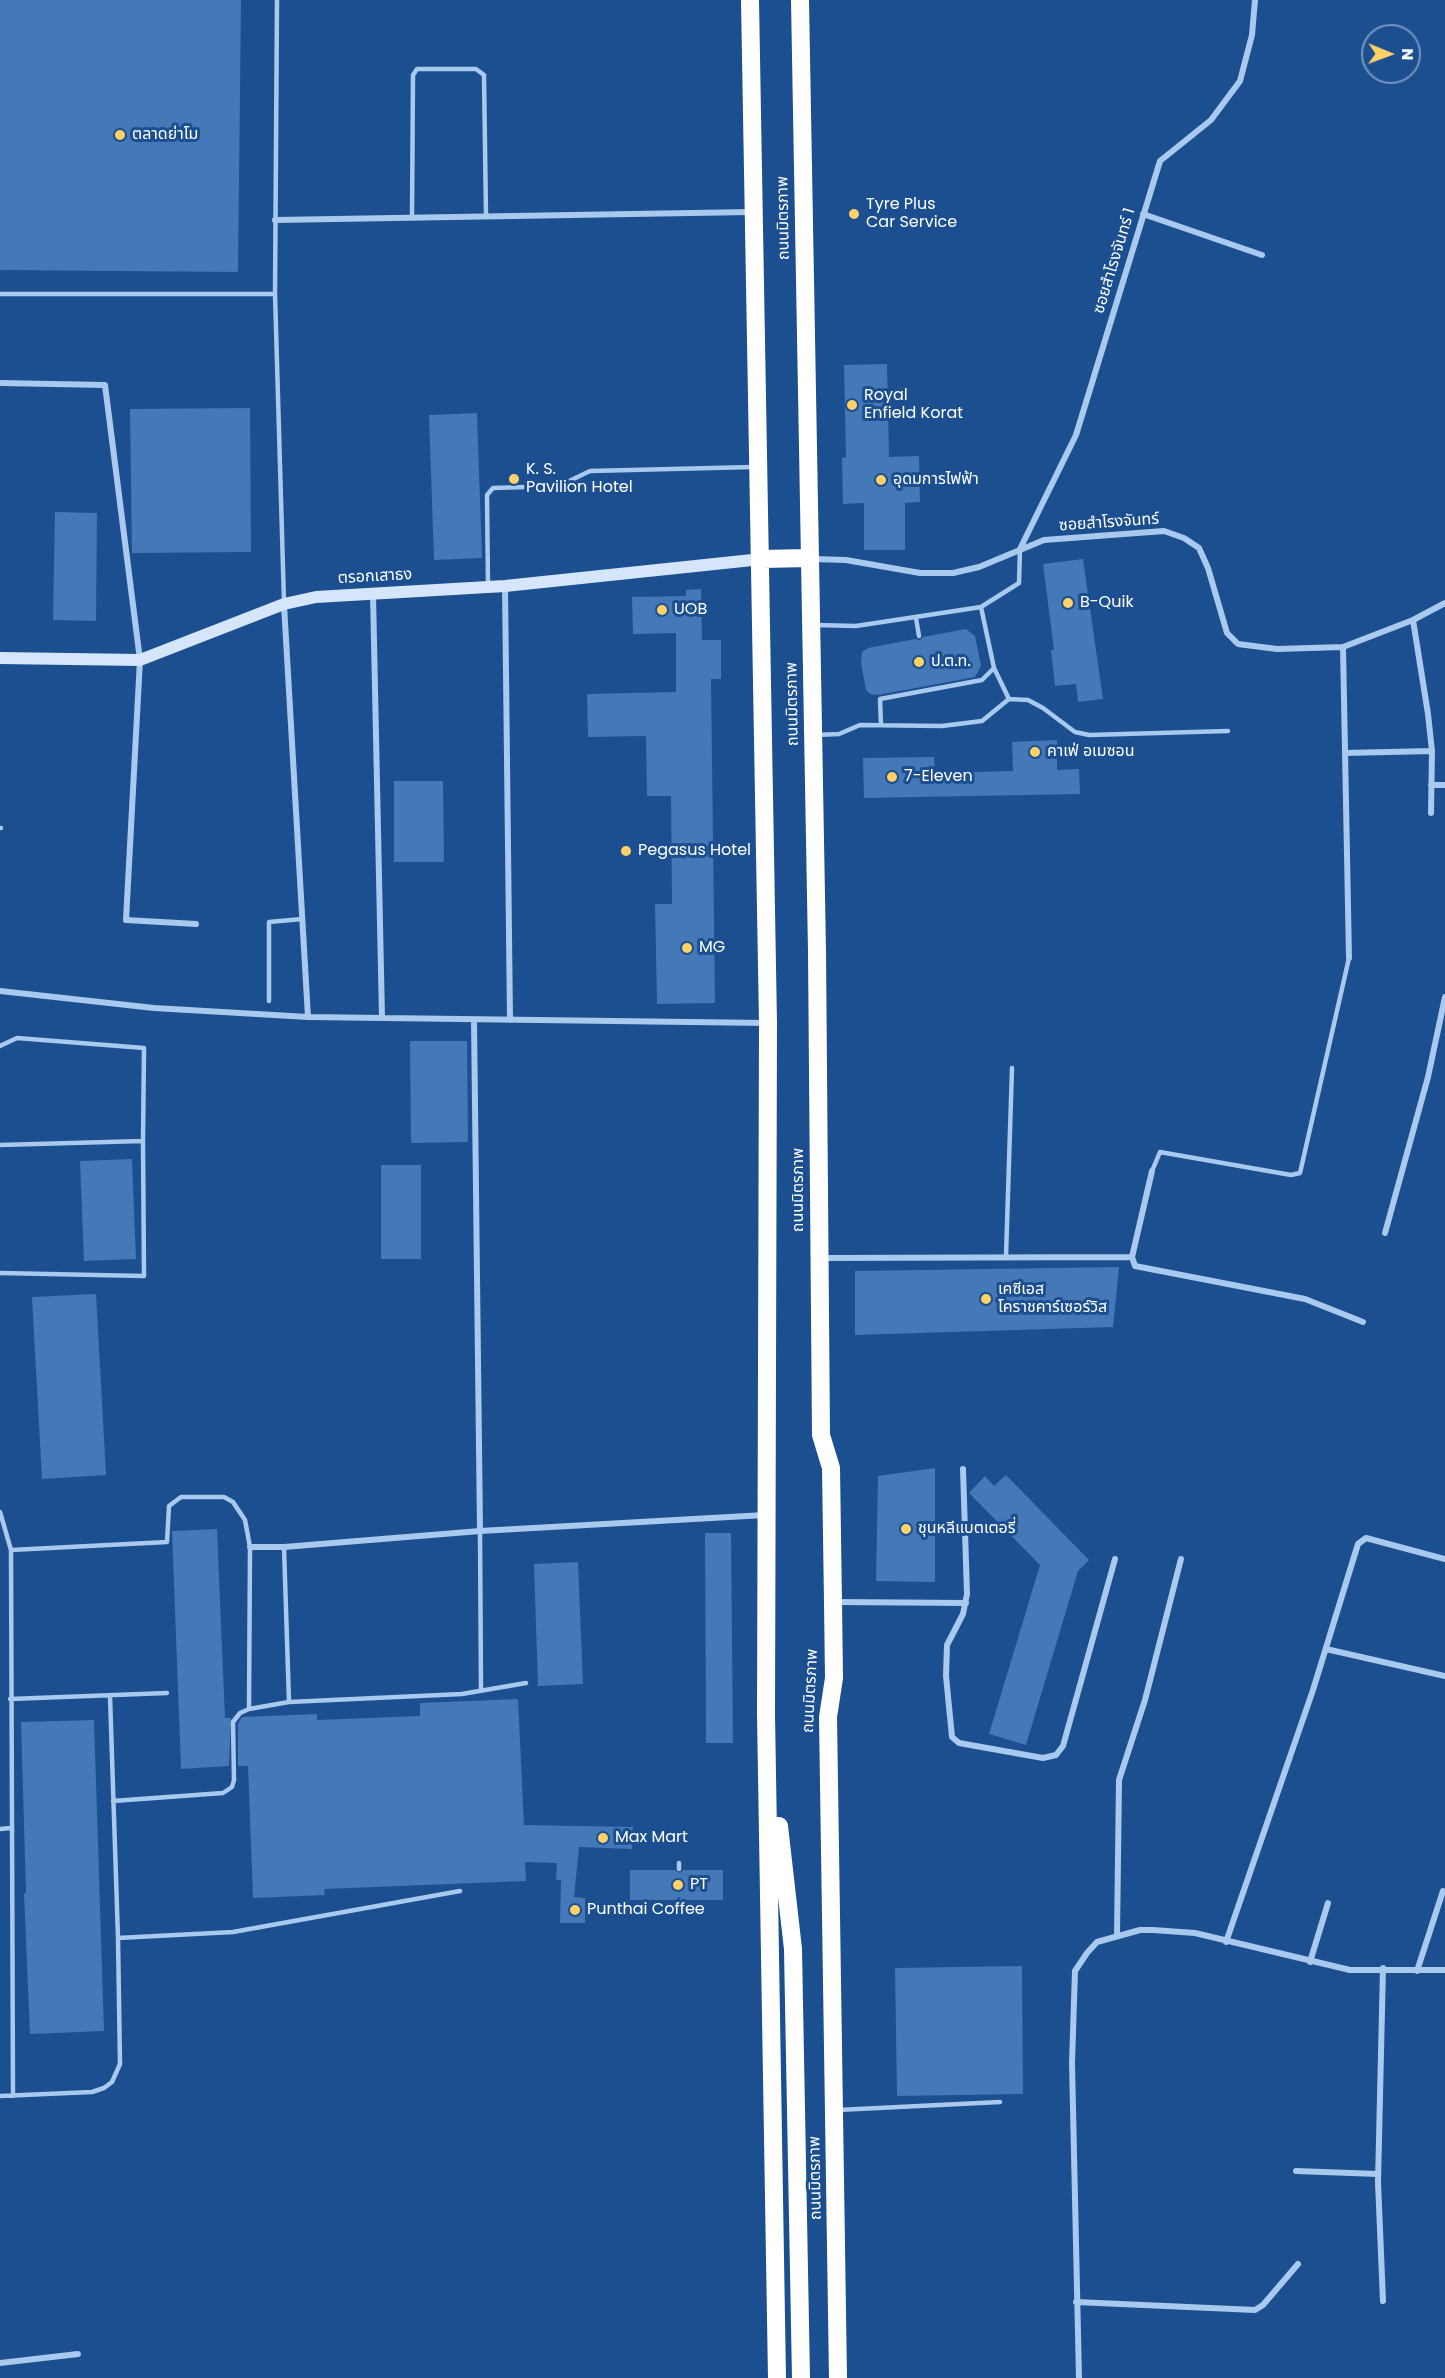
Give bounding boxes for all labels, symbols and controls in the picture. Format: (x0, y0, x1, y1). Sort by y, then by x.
north arrow (1361, 24, 1421, 84)
text: N (1396, 48, 1419, 61)
place label: ตลาดย่าโม (132, 125, 198, 145)
marker: ตลาดย่าโม (113, 128, 127, 142)
street label: ถนนมิตรภาพ (774, 176, 794, 260)
place label: Tyre Plus Car Service (866, 195, 957, 233)
street label: ซอยสำโรงจันทร์ 1 (1090, 206, 1140, 316)
marker: Tyre Plus Car Service (847, 207, 861, 221)
place label: Royal Enfield Korat (864, 386, 963, 424)
marker: Royal Enfield Korat (845, 398, 859, 412)
place label: K. S. Pavilion Hotel (526, 460, 633, 498)
place label: อุดมการไฟฟ้า (893, 470, 979, 490)
marker: K. S. Pavilion Hotel (507, 472, 521, 486)
marker: อุดมการไฟฟ้า (874, 473, 888, 487)
street label: ซอยสำโรงจันทร์ (1058, 510, 1160, 536)
street label: ตรอกเสาธง (337, 565, 413, 589)
place label: B-Quik (1080, 593, 1134, 613)
marker: B-Quik (1061, 596, 1075, 610)
place label: UOB (674, 600, 707, 620)
marker: UOB (655, 603, 669, 617)
place label: ป.ต.ท. (931, 652, 971, 672)
marker: ป.ต.ท. (912, 655, 926, 669)
street label: ถนนมิตรภาพ (783, 662, 803, 746)
place label: คาเฟ่ อเมซอน (1047, 742, 1135, 762)
marker: คาเฟ่ อเมซอน (1028, 745, 1042, 759)
place label: 7-Eleven (904, 767, 973, 787)
marker: 7-Eleven (885, 770, 899, 784)
place label: Pegasus Hotel (638, 841, 751, 861)
marker: Pegasus Hotel (619, 844, 633, 858)
place label: MG (699, 938, 725, 958)
marker: MG (680, 941, 694, 955)
street label: ถนนมิตรภาพ (789, 1148, 809, 1232)
place label: เคซีเอส โคราชคาร์เซอร์วิส (998, 1280, 1107, 1318)
marker: เคซีเอส โคราชคาร์เซอร์วิส (979, 1292, 993, 1306)
place label: ชุนหลีแบตเตอรี่ (918, 1519, 1016, 1539)
marker: ชุนหลีแบตเตอรี่ (899, 1522, 913, 1536)
street label: ถนนมิตรภาพ (799, 1648, 823, 1734)
place label: Max Mart (615, 1828, 688, 1848)
marker: Max Mart (596, 1831, 610, 1845)
place label: PT (690, 1875, 708, 1895)
marker: PT (671, 1878, 685, 1892)
place label: Punthai Coffee (587, 1900, 705, 1920)
marker: Punthai Coffee (568, 1903, 582, 1917)
street label: ถนนมิตรภาพ (806, 2136, 826, 2220)

